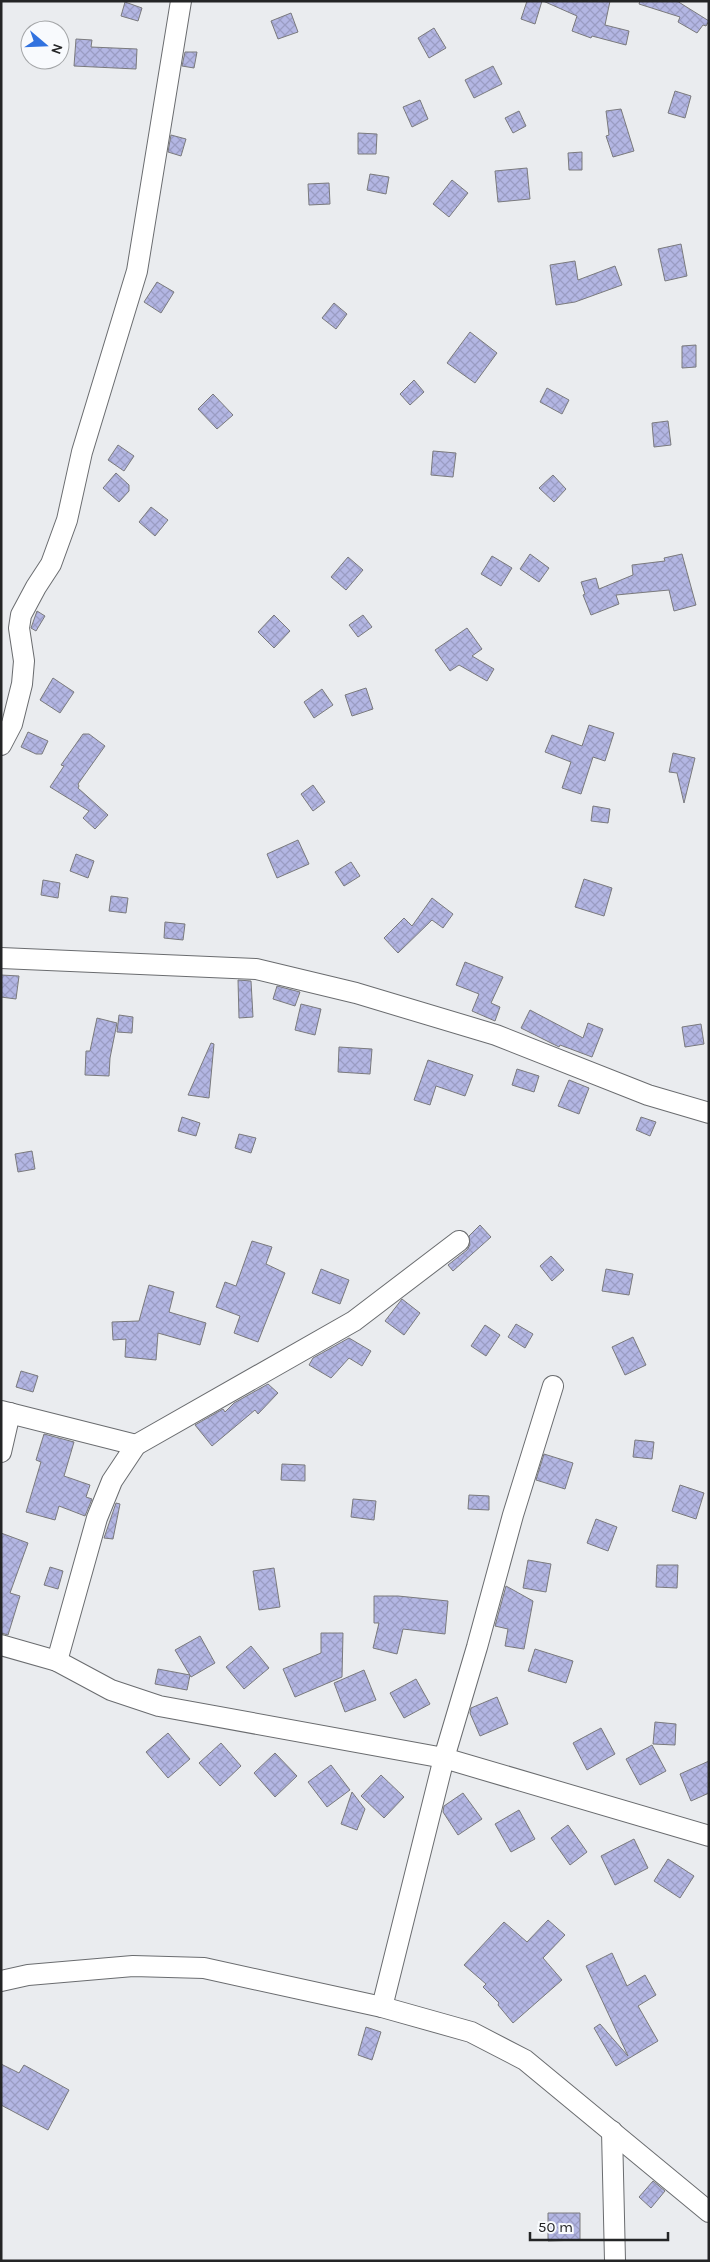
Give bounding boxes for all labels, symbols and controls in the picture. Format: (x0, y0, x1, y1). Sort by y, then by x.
north arrow (20, 20, 70, 70)
text: N (47, 42, 66, 57)
scale bar (530, 2210, 668, 2242)
text: 50 m (538, 2218, 573, 2236)

